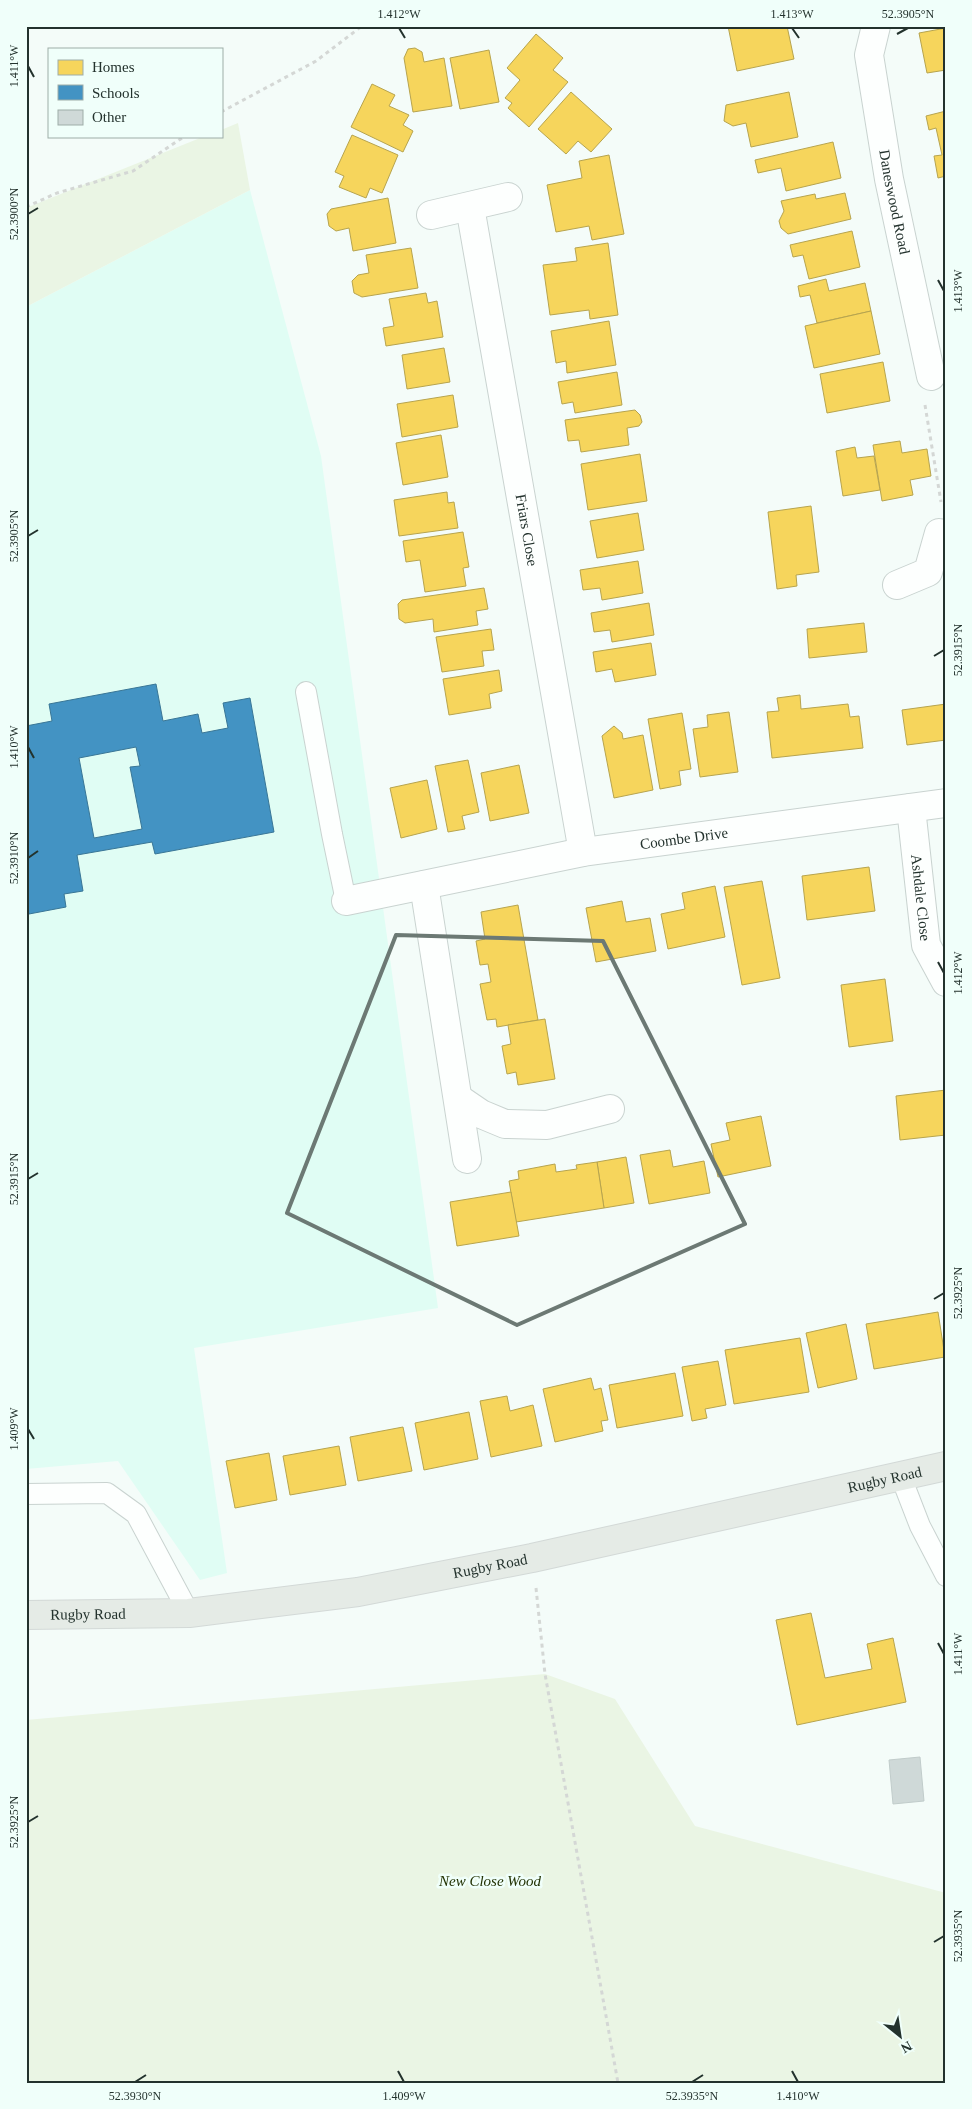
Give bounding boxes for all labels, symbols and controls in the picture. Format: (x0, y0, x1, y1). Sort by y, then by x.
text: 1.412°W (377, 7, 421, 21)
text: 1.413°W (770, 7, 814, 21)
text: 52.3905°N (882, 7, 935, 21)
text: 1.411°W (7, 44, 21, 87)
legend (48, 48, 222, 138)
text: Homes (92, 59, 135, 75)
text: Schools (92, 85, 140, 101)
text: Other (92, 109, 126, 125)
street label: Daneswood Road (876, 149, 913, 256)
text: 52.3900°N (7, 187, 21, 240)
text: 1.413°W (951, 269, 965, 313)
street label: Friars Close (512, 493, 541, 568)
text: 52.3905°N (7, 509, 21, 562)
text: 52.3915°N (951, 623, 965, 676)
text: 1.410°W (7, 725, 21, 769)
street label: Coombe Drive (639, 824, 729, 852)
text: 52.3910°N (7, 831, 21, 884)
street label: Ashdale Close (908, 853, 934, 942)
text: 1.412°W (951, 951, 965, 995)
text: 52.3915°N (7, 1152, 21, 1205)
text: 52.3925°N (951, 1266, 965, 1319)
text: 1.409°W (7, 1407, 21, 1451)
street label: Rugby Road (846, 1463, 924, 1496)
street label: Rugby Road (452, 1551, 529, 1581)
street label: Rugby Road (50, 1606, 126, 1623)
text: 1.411°W (951, 1632, 965, 1675)
text: 52.3925°N (7, 1795, 21, 1848)
park label: New Close Wood (438, 1873, 541, 1889)
text: 52.3935°N (951, 1909, 965, 1962)
north arrow (874, 2012, 924, 2062)
text: N (898, 2038, 914, 2056)
text: 52.3930°N (109, 2089, 162, 2103)
text: 1.409°W (382, 2089, 426, 2103)
text: 52.3935°N (666, 2089, 719, 2103)
text: 1.410°W (776, 2089, 820, 2103)

